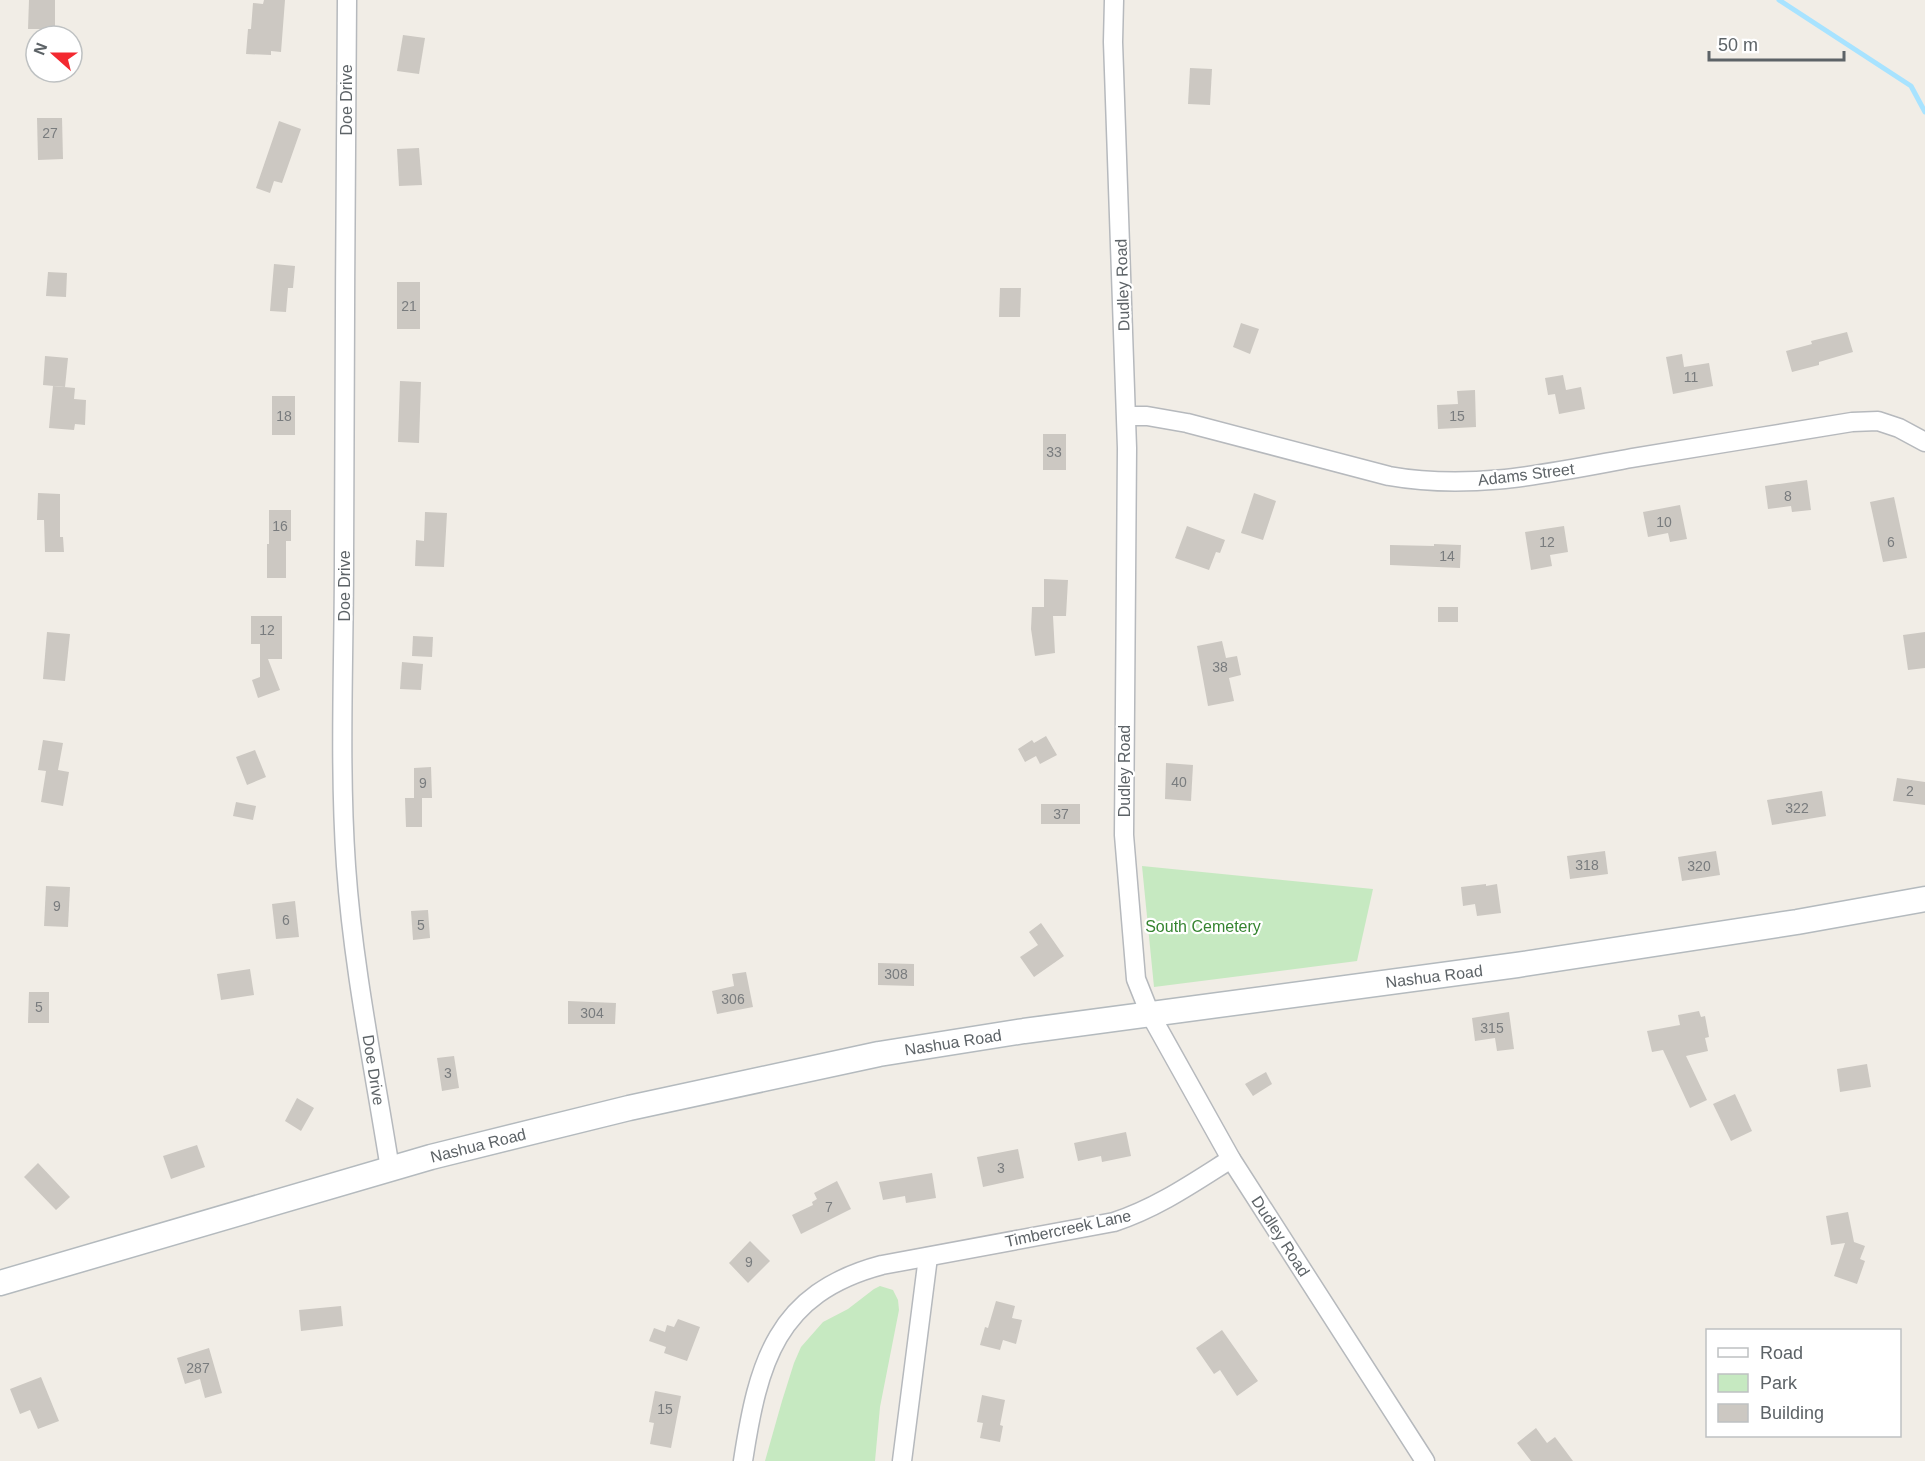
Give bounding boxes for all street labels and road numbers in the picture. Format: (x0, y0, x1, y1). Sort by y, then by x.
street label: Doe Drive (338, 64, 355, 136)
street label: Dudley Road (1112, 238, 1133, 332)
street label: Adams Street (1477, 460, 1576, 489)
street label: Doe Drive (336, 550, 353, 622)
street label: Dudley Road (1116, 725, 1133, 817)
street label: Nashua Road (1384, 962, 1484, 991)
street label: Nashua Road (903, 1026, 1003, 1059)
street label: Doe Drive (360, 1034, 387, 1107)
street label: Nashua Road (429, 1125, 528, 1166)
street label: Dudley Road (1248, 1193, 1313, 1280)
street label: Timbercreek Lane (1004, 1207, 1133, 1250)

